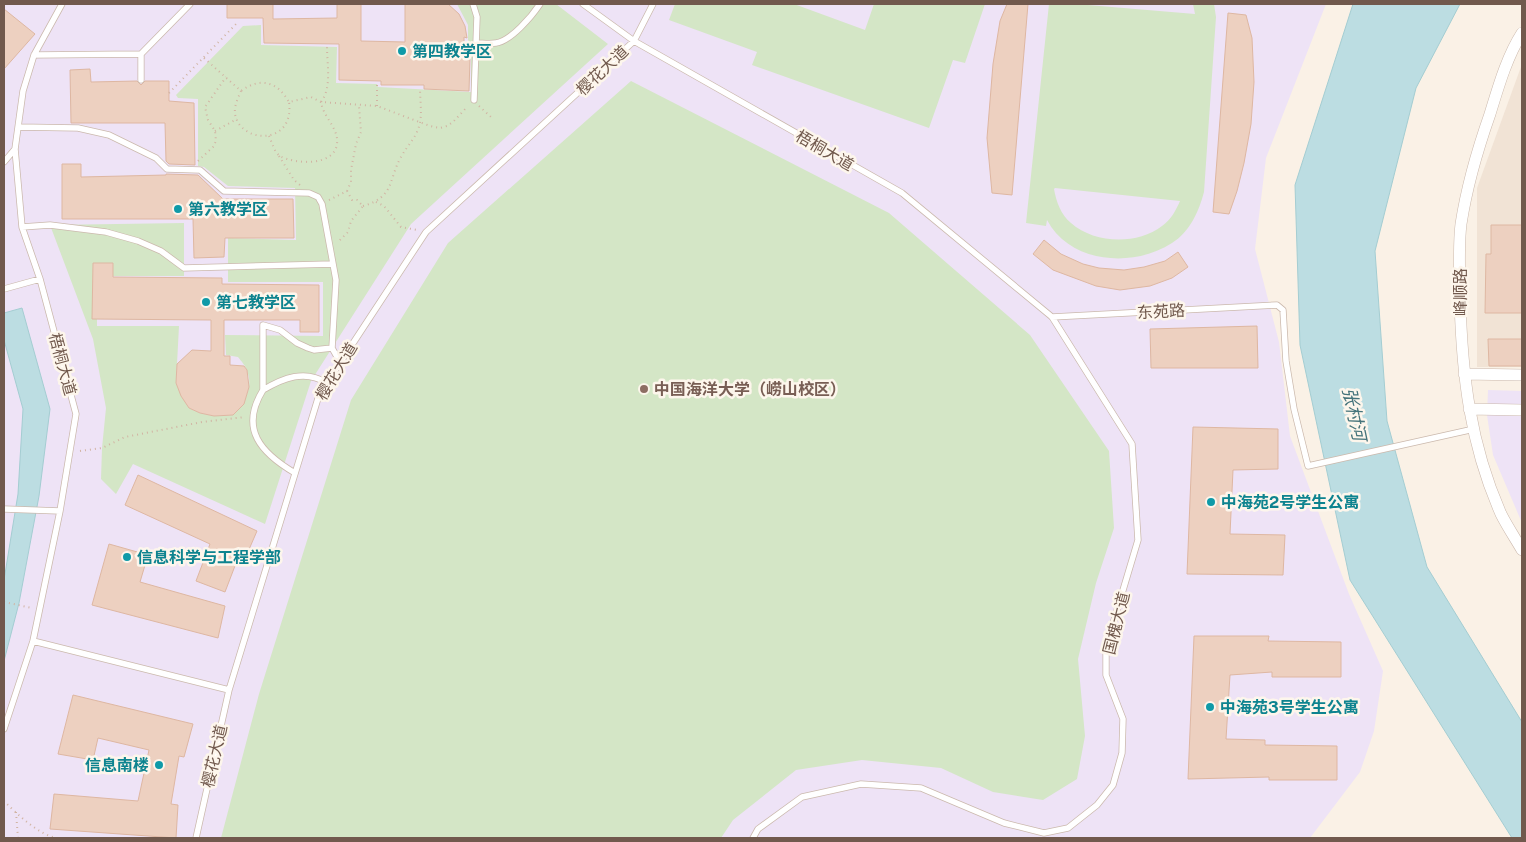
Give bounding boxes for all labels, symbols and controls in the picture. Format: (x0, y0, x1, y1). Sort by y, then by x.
place label: 第四教学区 (412, 42, 492, 61)
street label: 樱花大道 (572, 42, 632, 99)
marker: 第四教学区 (396, 45, 408, 57)
street label: 梧桐大道 (792, 126, 857, 175)
place label: 第六教学区 (188, 200, 268, 219)
marker: 第六教学区 (172, 203, 184, 215)
street label: 峰顺路 (1451, 268, 1470, 316)
place label: 第七教学区 (216, 293, 296, 312)
marker: 第七教学区 (200, 296, 212, 308)
street label: 东苑路 (1137, 301, 1185, 322)
street label: 梧桐大道 (45, 331, 80, 398)
street label: 樱花大道 (312, 339, 361, 404)
place label: 中国海洋大学（崂山校区） (654, 380, 846, 399)
marker: 中国海洋大学（崂山校区） (638, 383, 650, 395)
water label: 张村河 (1339, 385, 1371, 445)
place label: 中海苑2号学生公寓 (1221, 493, 1359, 512)
marker: 中海苑2号学生公寓 (1205, 496, 1217, 508)
place label: 信息科学与工程学部 (137, 548, 281, 567)
marker: 信息科学与工程学部 (121, 551, 133, 563)
street label: 国槐大道 (1100, 590, 1133, 656)
place label: 中海苑3号学生公寓 (1220, 698, 1359, 717)
marker: 中海苑3号学生公寓 (1204, 701, 1216, 713)
street label: 樱花大道 (198, 723, 231, 789)
place label: 信息南楼 (85, 756, 149, 775)
marker: 信息南楼 (153, 759, 165, 771)

